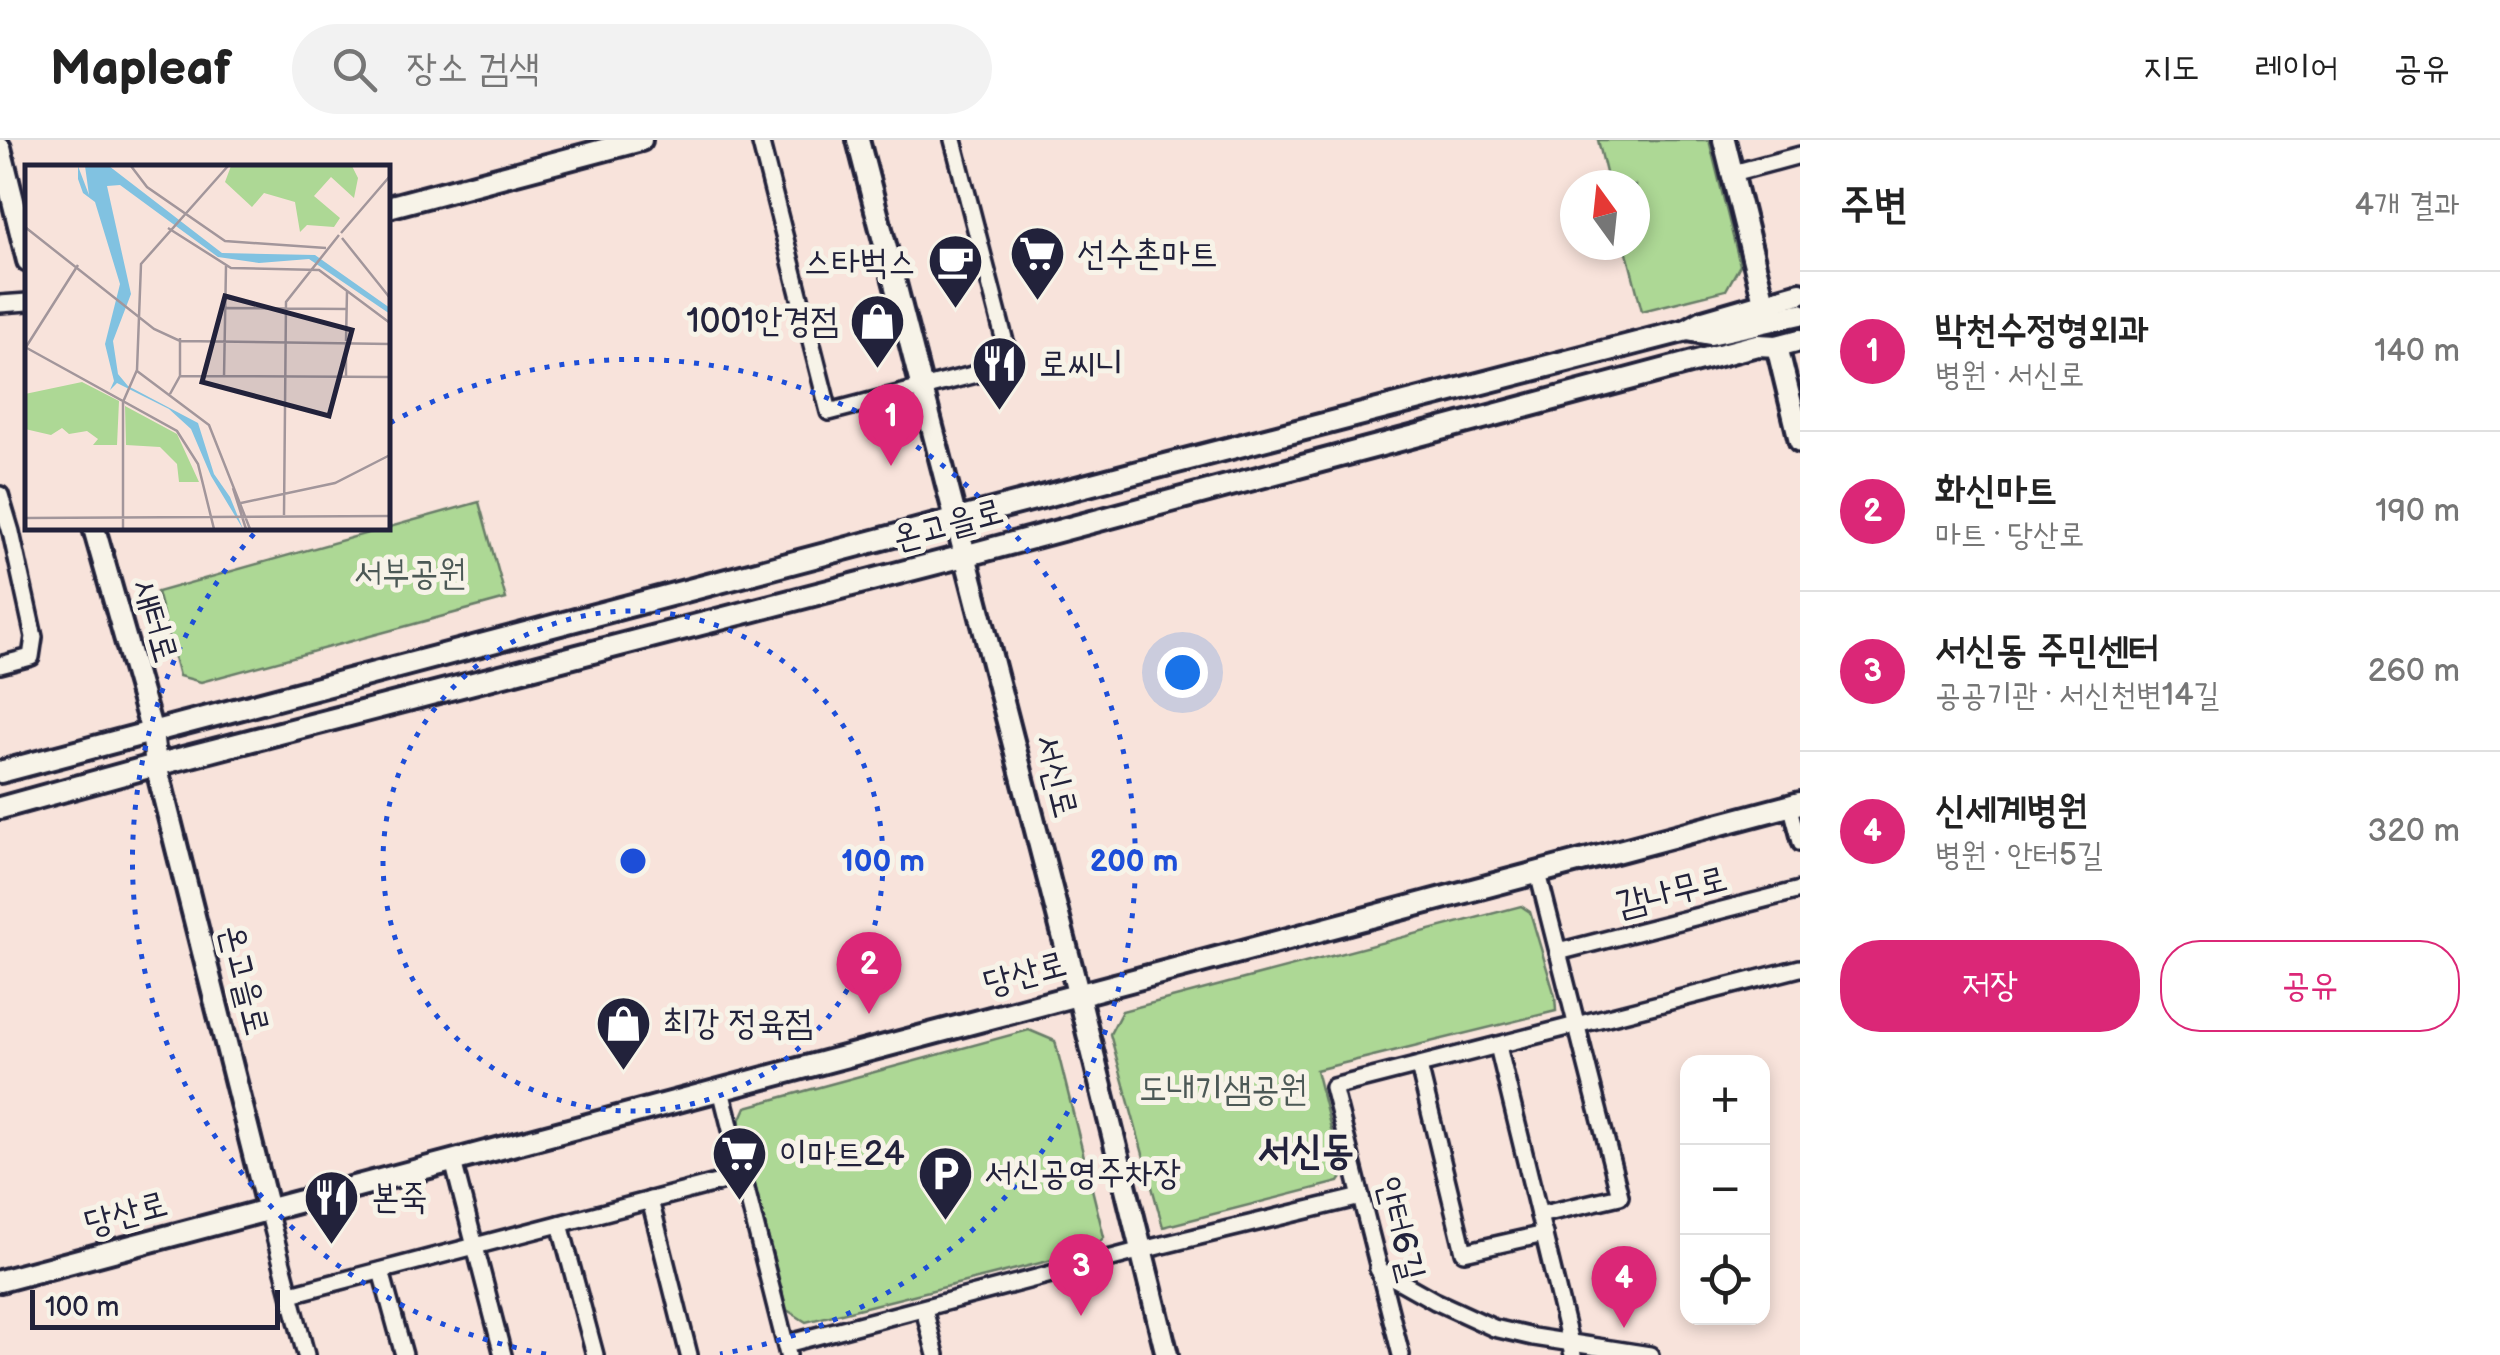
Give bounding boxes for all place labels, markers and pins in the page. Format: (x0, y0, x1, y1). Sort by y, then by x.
supermarket icon: 선수촌마트 (1008, 224, 1068, 303)
cafe icon: 스타벅스 (925, 232, 985, 311)
place label: 선수촌마트 (1077, 233, 1218, 276)
place label: 스타벅스 (803, 241, 916, 284)
shop icon: 1001안경점 (848, 291, 908, 370)
place label: 1001안경점 (686, 300, 839, 343)
restaurant icon: 로씨니 (970, 334, 1030, 413)
place label: 로씨니 (1039, 343, 1124, 386)
pin: 1 (858, 384, 924, 466)
centre of rings (615, 843, 651, 879)
pin: 2 (836, 932, 902, 1014)
shop icon: 최강 정육점 (594, 993, 654, 1072)
place label: 최강 정육점 (663, 1002, 813, 1045)
supermarket icon: 이마트24 (710, 1124, 770, 1203)
place label: 이마트24 (779, 1133, 905, 1176)
parking icon: 서신공영주차장 (915, 1143, 975, 1222)
place label: 서신공영주차장 (984, 1152, 1181, 1195)
restaurant icon: 본죽 (302, 1167, 362, 1246)
place label: 본죽 (371, 1176, 427, 1219)
pin: 3 (1048, 1234, 1114, 1316)
pin: 4 (1592, 1246, 1656, 1328)

